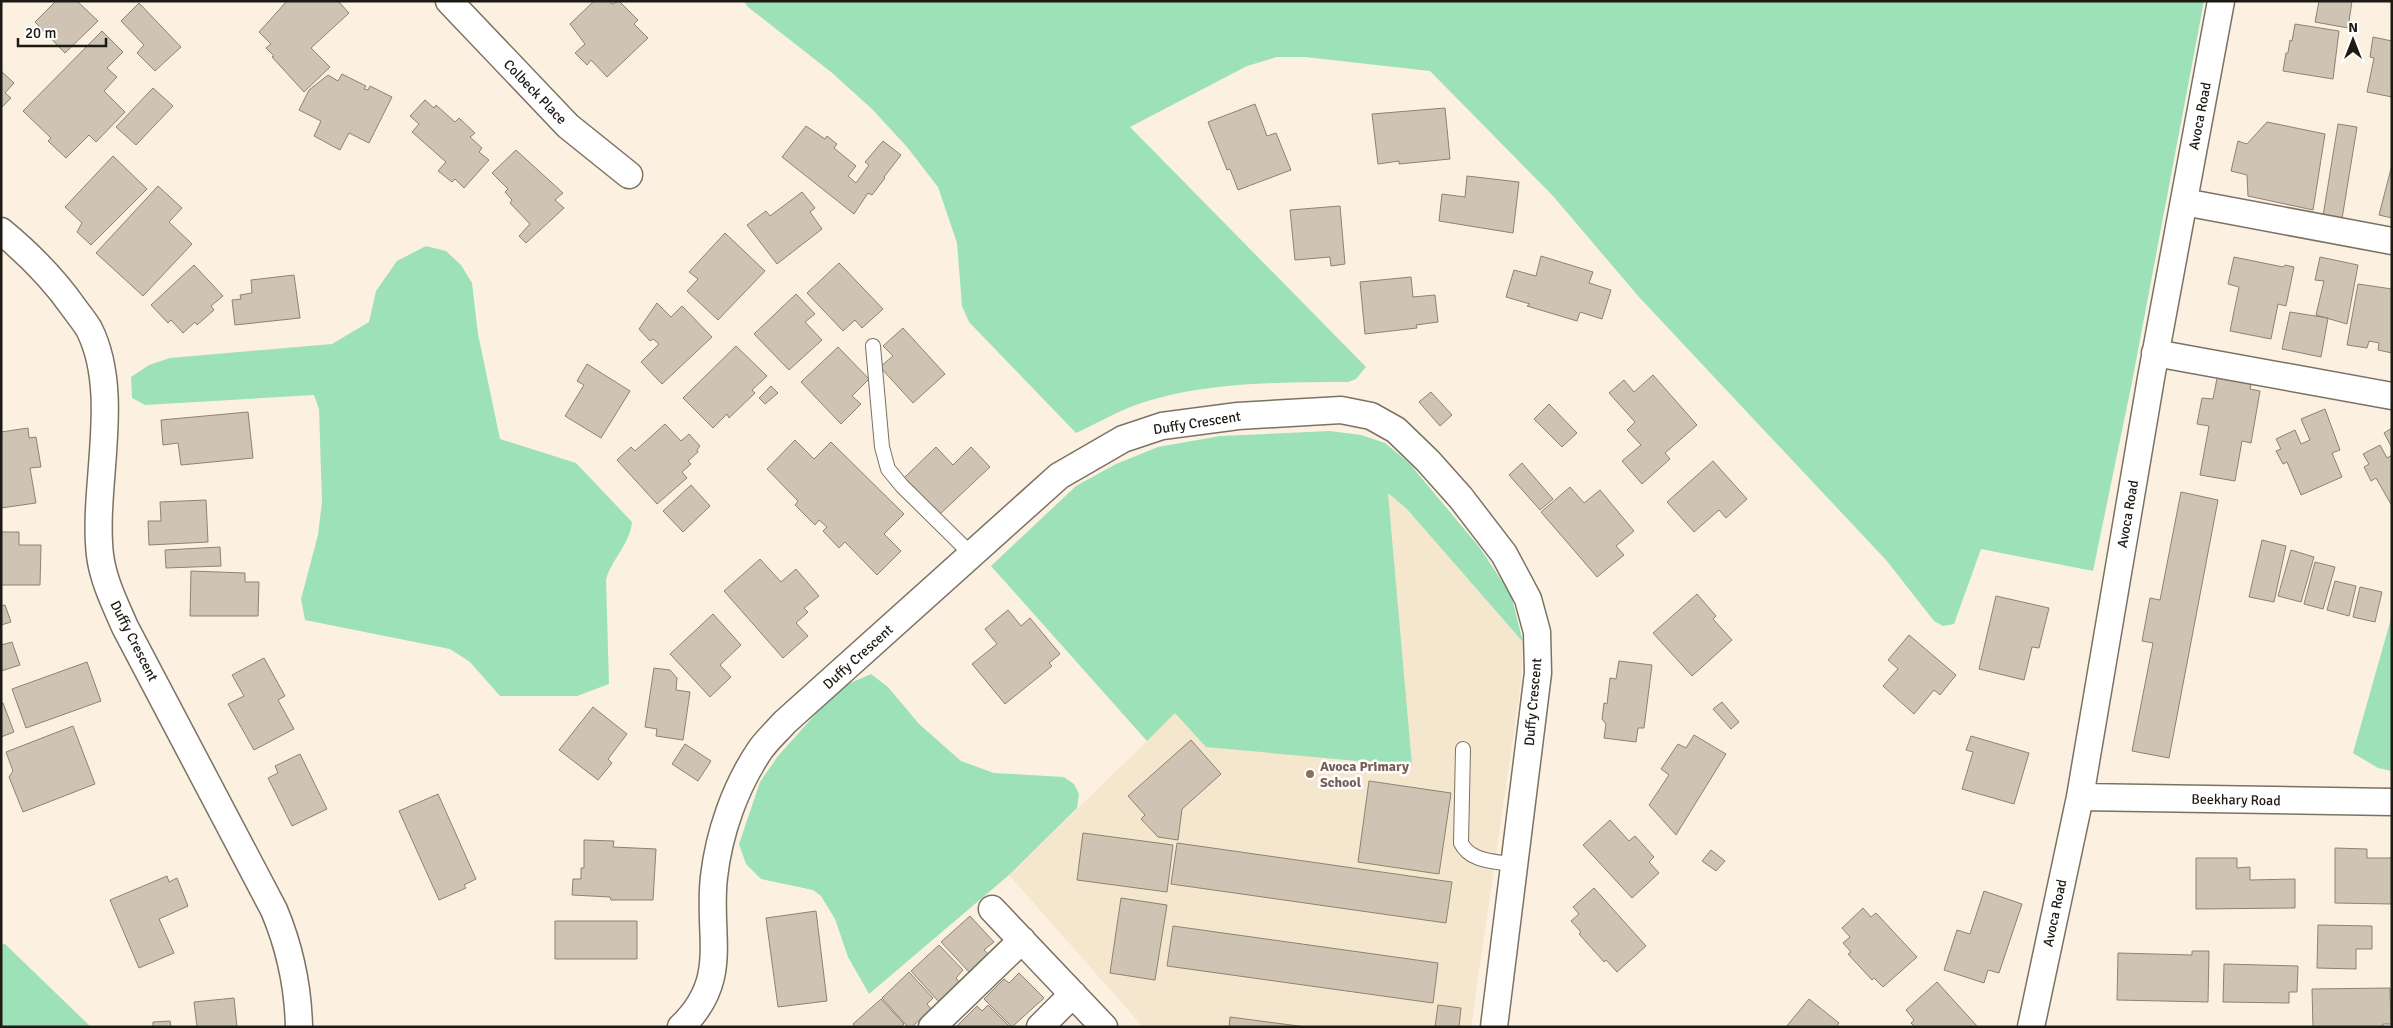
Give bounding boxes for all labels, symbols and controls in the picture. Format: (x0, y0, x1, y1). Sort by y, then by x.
scale bar (18, 15, 105, 47)
north arrow (2328, 15, 2378, 65)
text: N (2348, 19, 2358, 36)
text: 20 m (25, 24, 56, 42)
street label: Colbeck Place (500, 56, 570, 128)
street label: Avoca Road (2185, 81, 2215, 151)
street label: Duffy Crescent (1152, 408, 1242, 438)
street label: Avoca Road (2114, 479, 2142, 549)
street label: Duffy Crescent (106, 598, 162, 684)
street label: Duffy Crescent (820, 621, 897, 693)
street label: Duffy Crescent (1521, 657, 1545, 747)
place label: Avoca Primary School (1320, 758, 1409, 791)
marker: Avoca Primary School (1304, 768, 1316, 780)
street label: Beekhary Road (2191, 791, 2281, 809)
street label: Avoca Road (2040, 878, 2070, 948)

